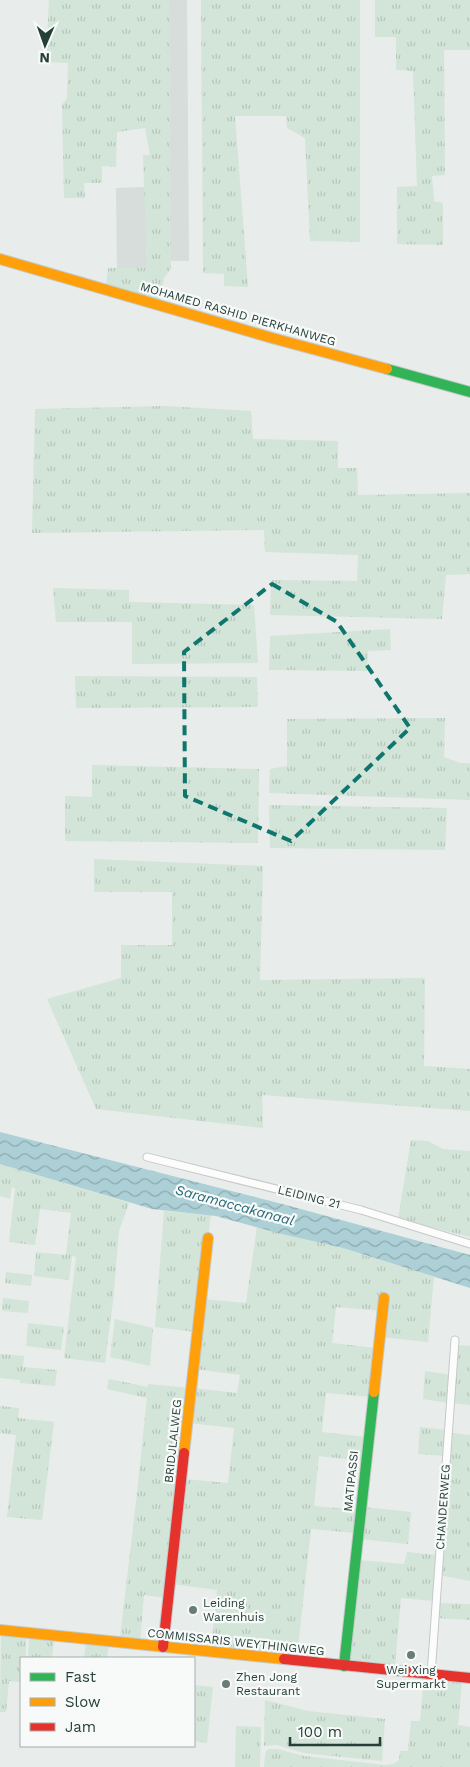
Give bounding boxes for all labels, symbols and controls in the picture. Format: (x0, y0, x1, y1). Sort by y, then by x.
north arrow (20, 20, 70, 70)
text: N (39, 50, 50, 66)
street label: MOHAMED RASHID PIERKHANWEG (139, 279, 337, 349)
water label: Saramaccakanaal (174, 1181, 296, 1229)
street label: LEIDING 21 (276, 1182, 342, 1212)
street label: BRIDJLALWEG (162, 1399, 184, 1483)
street label: MATIPASSI (341, 1450, 361, 1512)
street label: CHANDERWEG (433, 1464, 453, 1550)
place label: Leiding Warenhuis (203, 1596, 264, 1624)
marker: Leiding Warenhuis (187, 1604, 199, 1616)
street label: COMMISSARIS WEYTHINGWEG (147, 1626, 325, 1658)
marker: Wei Xing Supermarkt (405, 1649, 417, 1661)
legend (20, 1657, 195, 1747)
place label: Wei Xing Supermarkt (376, 1663, 446, 1691)
text: Fast (65, 1668, 97, 1686)
place label: Zhen Jong Restaurant (236, 1670, 300, 1698)
marker: Zhen Jong Restaurant (220, 1678, 232, 1690)
text: Slow (65, 1693, 101, 1711)
scale bar (290, 1714, 380, 1746)
text: Jam (65, 1718, 96, 1736)
text: 100 m (298, 1723, 342, 1741)

